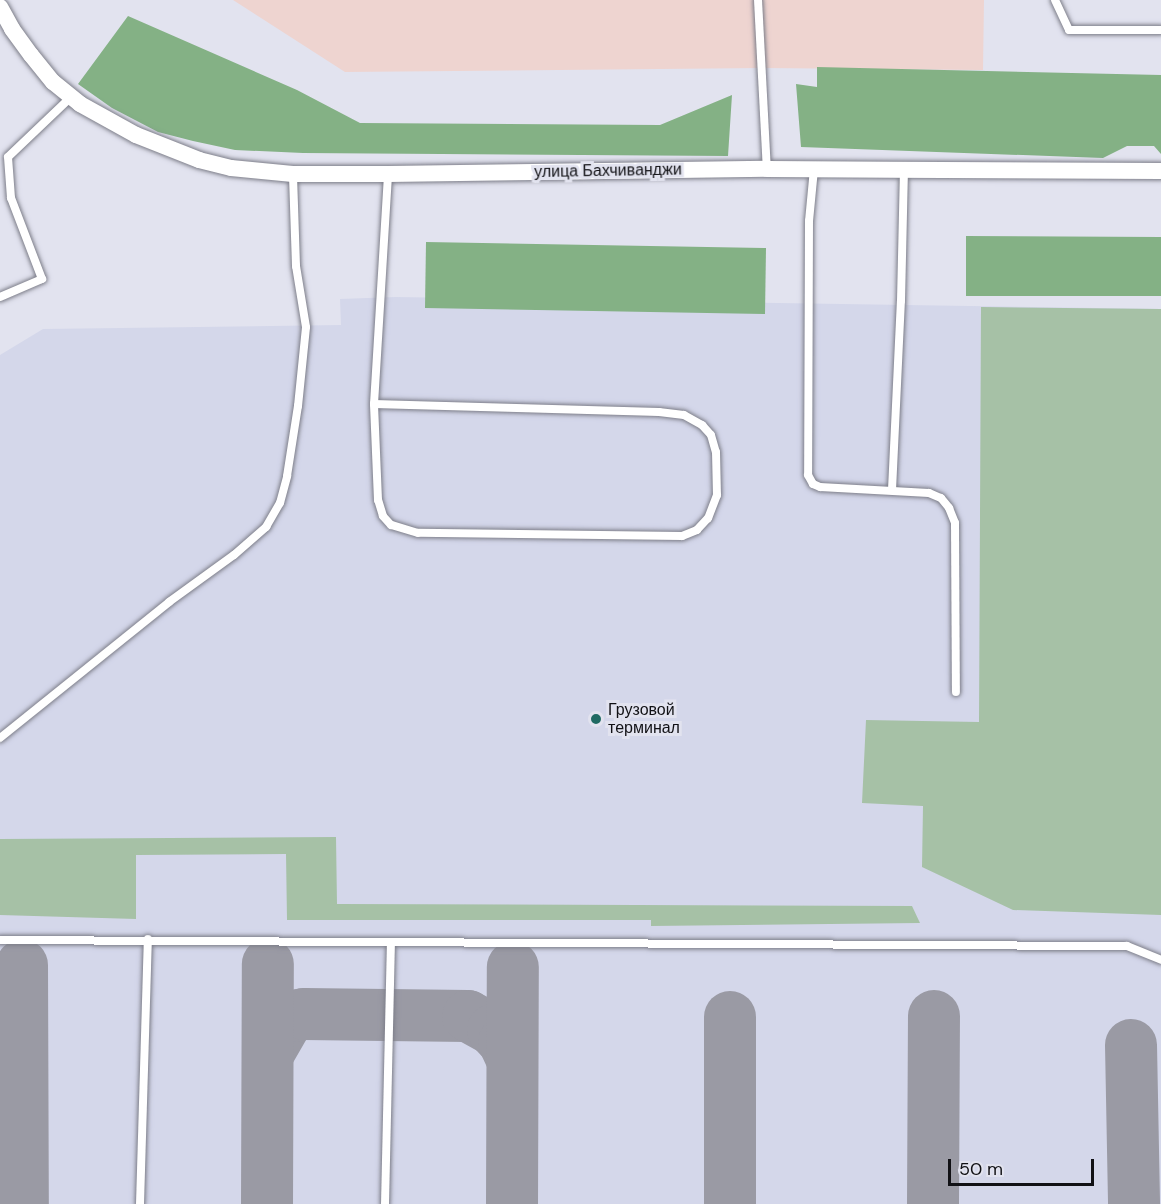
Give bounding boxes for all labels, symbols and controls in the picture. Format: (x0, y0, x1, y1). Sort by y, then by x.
street label: улица Бахчиванджи (534, 160, 682, 182)
place label: Грузовой терминал (608, 700, 680, 738)
marker: Грузовой терминал (589, 712, 603, 726)
scale bar (951, 1147, 1096, 1185)
text: 50 m (959, 1157, 1003, 1181)

